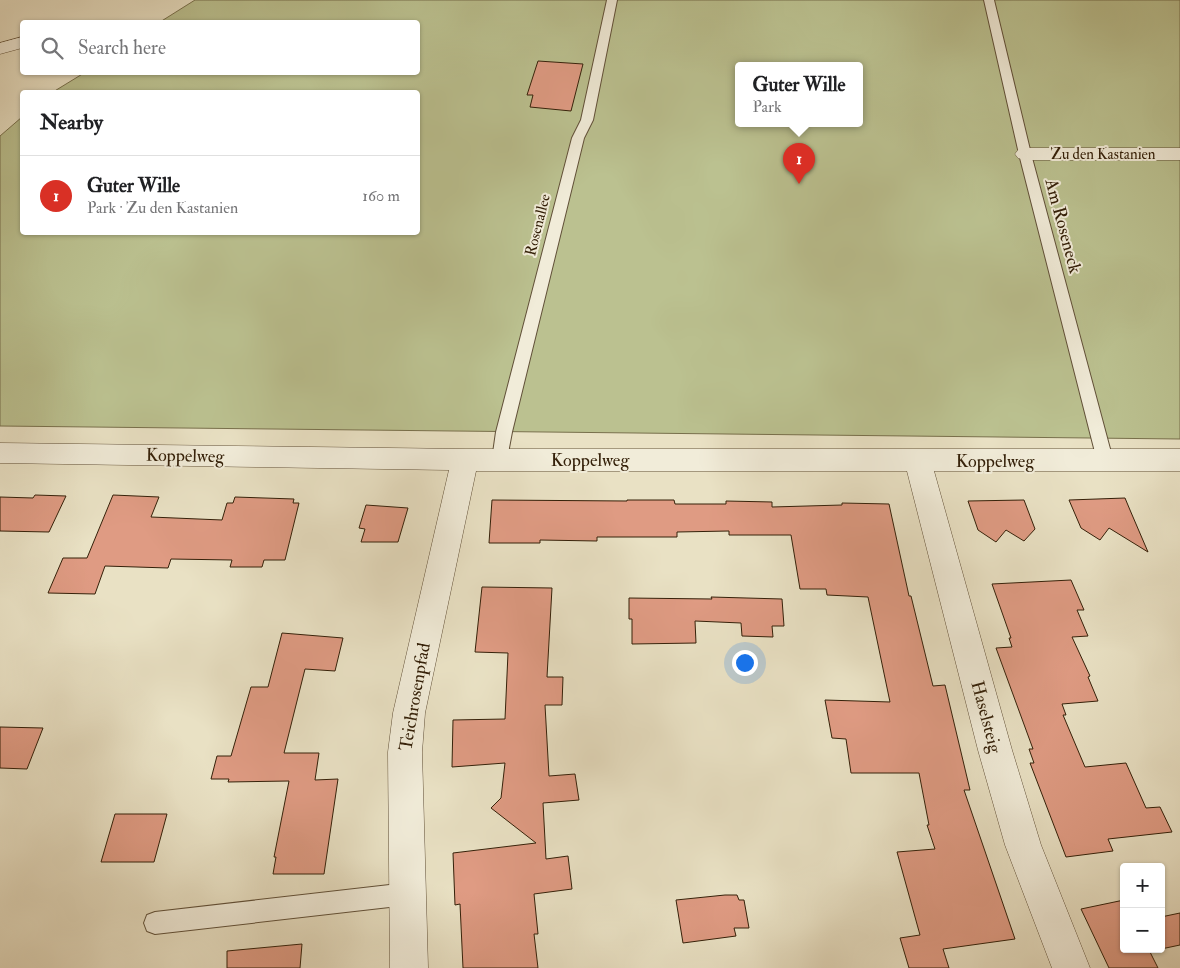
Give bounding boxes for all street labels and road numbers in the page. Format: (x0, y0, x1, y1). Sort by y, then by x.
street label: Zu den Kastanien (1050, 145, 1156, 164)
street label: Am Roseneck (1039, 175, 1087, 276)
street label: Rosenallee (521, 192, 555, 258)
street label: Koppelweg (146, 444, 226, 468)
street label: Koppelweg (551, 449, 630, 472)
street label: Koppelweg (956, 450, 1035, 473)
street label: Teichrosenpfad (394, 641, 436, 753)
street label: Haselsteig (965, 678, 1007, 757)

